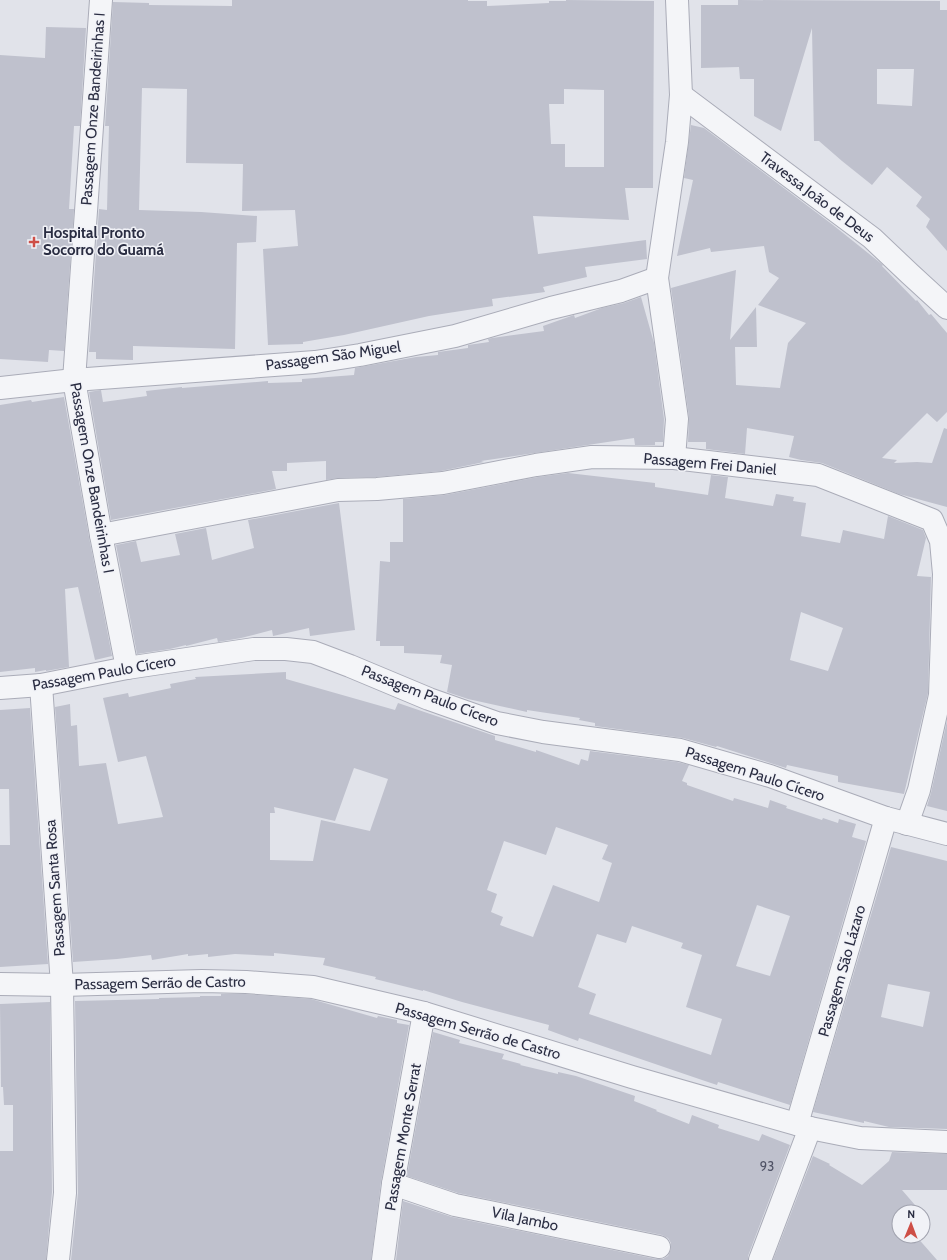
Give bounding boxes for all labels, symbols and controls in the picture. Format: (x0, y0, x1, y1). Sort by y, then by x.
street label: Passagem Onze Bandeirinhas I (77, 12, 109, 206)
street label: Travessa João de Deus (756, 148, 878, 246)
place label: Hospital Pronto Socorro do Guamá (43, 224, 164, 259)
marker: Hospital Pronto Socorro do Guamá (28, 236, 40, 248)
street label: Passagem São Miguel (264, 338, 402, 374)
street label: Passagem Onze Bandeirinhas I (66, 381, 118, 575)
street label: Passagem Frei Daniel (643, 449, 778, 479)
street label: Passagem Paulo Cícero (31, 652, 177, 694)
street label: Passagem Paulo Cícero (359, 662, 501, 730)
street label: Passagem Paulo Cícero (683, 743, 827, 805)
street label: Passagem Santa Rosa (41, 818, 69, 957)
street label: Passagem São Lázaro (815, 903, 869, 1039)
street label: Passagem Serrão de Castro (74, 973, 246, 993)
street label: Passagem Serrão de Castro (393, 999, 563, 1063)
street label: Passagem Monte Serrat (381, 1062, 425, 1212)
house number: 93 (760, 1158, 774, 1174)
street label: Vila Jambo (490, 1203, 560, 1235)
north arrow (891, 1204, 931, 1244)
text: N (907, 1207, 915, 1221)

